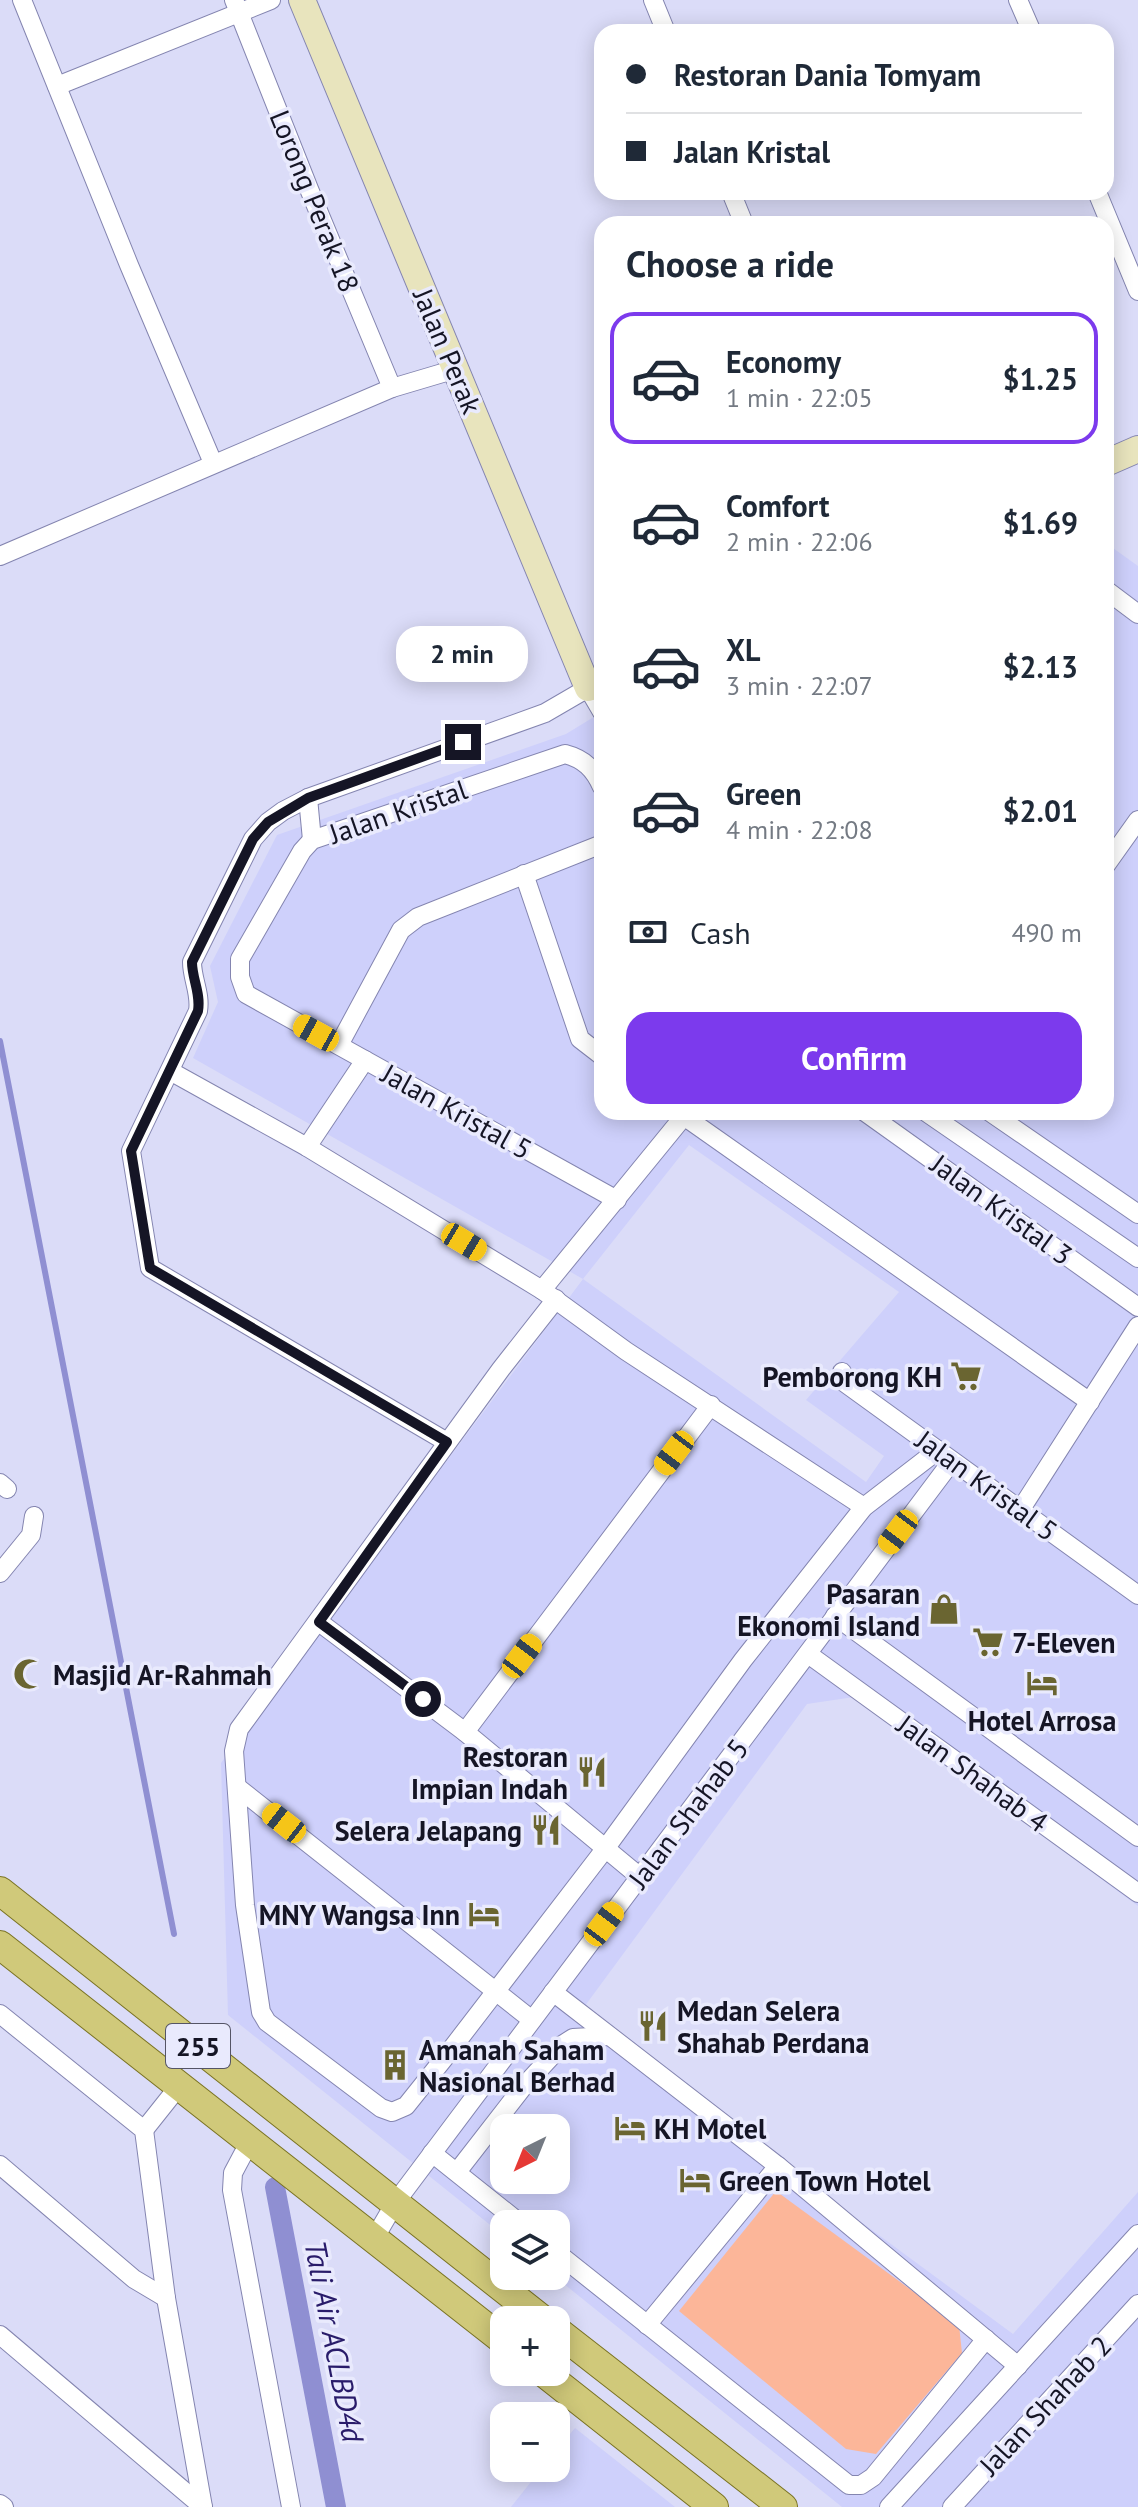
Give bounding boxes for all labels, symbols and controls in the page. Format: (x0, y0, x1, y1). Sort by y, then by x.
text: Restoran Dania Tomyam (674, 55, 981, 94)
street label: Lorong Perak 18 (262, 105, 368, 297)
text: Jalan Kristal (674, 132, 830, 171)
text: Choose a ride (626, 240, 834, 287)
street label: Jalan Perak (405, 282, 491, 420)
icon: car (630, 342, 702, 414)
text: Economy (726, 342, 841, 381)
text: $1.25 (1003, 359, 1078, 398)
text: 1 min · 22:05 (726, 381, 873, 414)
icon: car (630, 486, 702, 558)
text: Comfort (726, 486, 829, 525)
text: $1.69 (1003, 503, 1078, 542)
text: 2 min · 22:06 (726, 525, 873, 558)
callout: 2 min (397, 626, 529, 682)
icon: car (630, 630, 702, 702)
text: XL (726, 630, 760, 669)
text: 2 min (430, 637, 494, 670)
text: $2.13 (1003, 647, 1078, 686)
text: 3 min · 22:07 (726, 669, 873, 702)
route end (445, 724, 481, 760)
street label: Jalan Kristal (323, 770, 472, 852)
icon: car (630, 774, 702, 846)
text: Green (726, 774, 801, 813)
text: $2.01 (1003, 791, 1078, 830)
text: 4 min · 22:08 (726, 813, 873, 846)
icon: cash (626, 910, 670, 954)
text: Cash (690, 913, 751, 952)
text: 490 m (1011, 916, 1082, 949)
car (289, 1011, 343, 1055)
button: Confirm (626, 1012, 1082, 1104)
street label: Jalan Kristal 5 (374, 1054, 539, 1167)
street label: Jalan Kristal 3 (923, 1145, 1080, 1273)
car (437, 1219, 491, 1265)
place label: Pemborong KH (762, 1358, 942, 1395)
supermarket icon: Pemborong KH (949, 1359, 983, 1393)
street label: Jalan Kristal 5 (908, 1421, 1065, 1549)
car (650, 1427, 698, 1479)
car (874, 1506, 922, 1558)
place label: Pasaran Ekonomi Island (737, 1575, 920, 1644)
shop icon: Pasaran Ekonomi Island (927, 1592, 961, 1626)
place label: 7-Eleven (1012, 1624, 1116, 1661)
supermarket icon: 7-Eleven (971, 1625, 1005, 1659)
car (498, 1630, 546, 1682)
place label: Masjid Ar-Rahmah (53, 1656, 272, 1693)
mosque icon: Masjid Ar-Rahmah (12, 1657, 46, 1691)
hotel icon: Hotel Arrosa (1025, 1666, 1059, 1700)
route start (405, 1681, 441, 1717)
place label: Hotel Arrosa (968, 1702, 1116, 1739)
street label: Jalan Shahab 4 (889, 1705, 1056, 1840)
street label: Jalan Shahab 5 (619, 1731, 756, 1896)
place label: Restoran Impian Indah (411, 1738, 568, 1807)
restaurant icon: Restoran Impian Indah (575, 1755, 609, 1789)
car (258, 1799, 310, 1847)
place label: Selera Jelapang (335, 1812, 522, 1849)
restaurant icon: Selera Jelapang (529, 1813, 563, 1847)
place label: MNY Wangsa Inn (259, 1896, 460, 1933)
hotel icon: MNY Wangsa Inn (467, 1897, 501, 1931)
car (580, 1898, 628, 1950)
place label: Medan Selera Shahab Perdana (677, 1992, 869, 2061)
restaurant icon: Medan Selera Shahab Perdana (636, 2009, 670, 2043)
road number: 255 (166, 2024, 230, 2068)
place label: Amanah Saham Nasional Berhad (419, 2031, 615, 2100)
building icon: Amanah Saham Nasional Berhad (378, 2048, 412, 2082)
place label: KH Motel (654, 2110, 767, 2147)
hotel icon: KH Motel (613, 2111, 647, 2145)
north arrow (490, 2114, 570, 2194)
map controls (490, 2114, 570, 2482)
place label: Green Town Hotel (719, 2162, 931, 2199)
hotel icon: Green Town Hotel (678, 2163, 712, 2197)
button: layers (490, 2210, 570, 2290)
water label: Tali Air ACLBD4d (296, 2237, 374, 2446)
button: + (490, 2306, 570, 2386)
street label: Jalan Shahab 2 (970, 2327, 1119, 2483)
button: − (490, 2402, 570, 2482)

